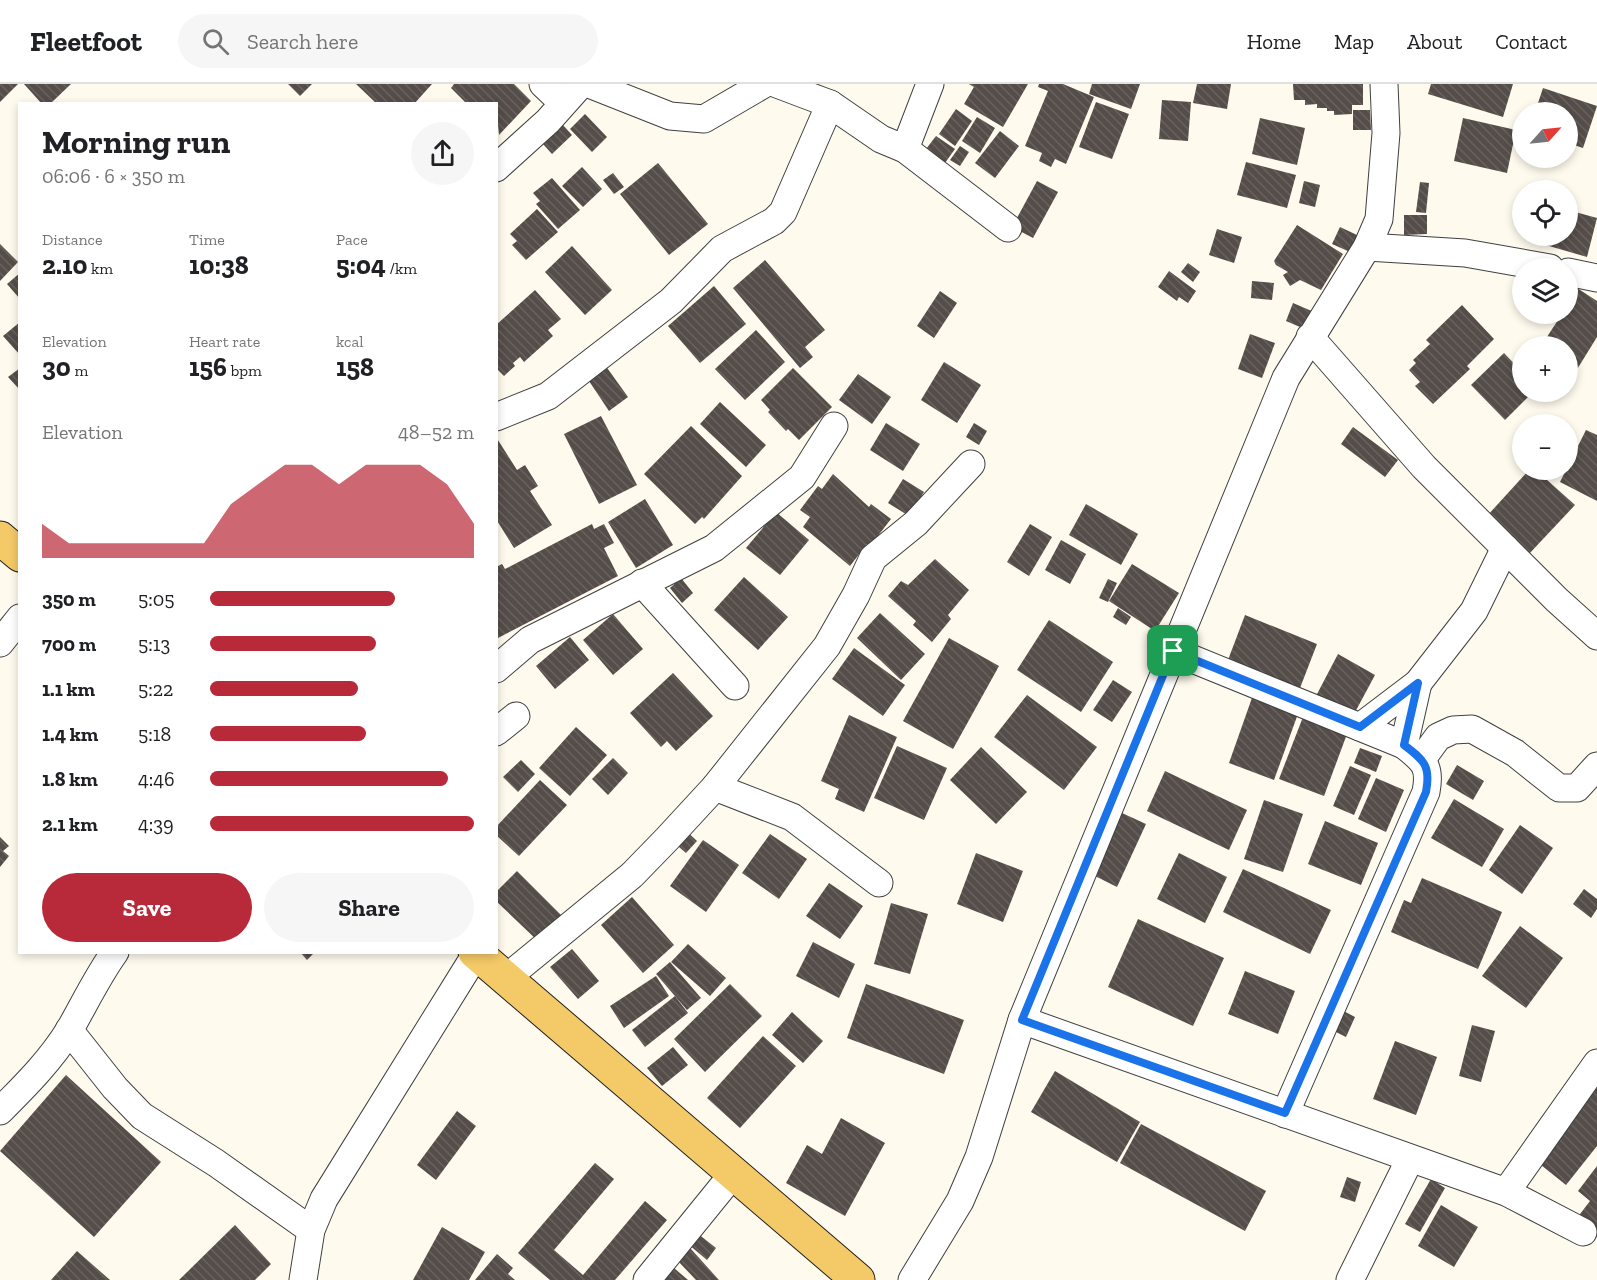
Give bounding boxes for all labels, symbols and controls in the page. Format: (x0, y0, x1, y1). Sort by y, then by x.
search box (178, 14, 598, 68)
text: Fleetfoot (30, 25, 142, 58)
icon: search (199, 25, 232, 58)
text: Search here (247, 28, 358, 55)
text: Home (1247, 29, 1301, 54)
text: Map (1334, 29, 1374, 54)
text: About (1407, 29, 1462, 54)
text: Contact (1495, 29, 1567, 54)
north arrow (1512, 102, 1578, 168)
map controls (1512, 102, 1578, 480)
text: Morning run (42, 122, 230, 161)
button: share (411, 122, 474, 185)
text: 06:06 · 6 × 350 m (42, 164, 185, 188)
button: locate (1512, 180, 1578, 246)
text: Distance (42, 230, 103, 249)
text: Time (189, 230, 225, 249)
text: Pace (336, 230, 368, 249)
text: 2.10 (42, 249, 87, 281)
text: 10:38 (189, 249, 249, 281)
text: 5:04 (336, 249, 386, 281)
button: layers (1512, 258, 1578, 324)
text: km (87, 259, 113, 278)
text: /km (386, 259, 417, 278)
text: Elevation (42, 332, 107, 351)
text: Heart rate (189, 332, 260, 351)
text: kcal (336, 332, 363, 351)
button: + (1512, 336, 1578, 402)
text: 30 (42, 351, 71, 383)
text: 156 (189, 351, 227, 383)
text: 158 (336, 351, 374, 383)
text: m (71, 361, 88, 380)
text: bpm (227, 361, 262, 380)
button: − (1512, 414, 1578, 480)
text: Elevation (42, 420, 123, 444)
text: 48–52 m (398, 420, 474, 444)
text: 350 m (42, 587, 96, 611)
text: 5:05 (138, 587, 174, 611)
pin (1147, 625, 1198, 676)
text: 700 m (42, 632, 96, 656)
text: 5:13 (138, 632, 170, 656)
icon: arrive (1156, 634, 1189, 667)
text: 1.1 km (42, 677, 95, 701)
text: 5:22 (138, 677, 173, 701)
text: 1.4 km (42, 722, 98, 746)
text: 5:18 (138, 722, 171, 746)
text: 1.8 km (42, 767, 98, 791)
text: 4:46 (138, 767, 175, 791)
text: 2.1 km (42, 812, 98, 836)
text: 4:39 (138, 812, 174, 836)
button: Save (42, 873, 252, 942)
button: Share (264, 873, 474, 942)

